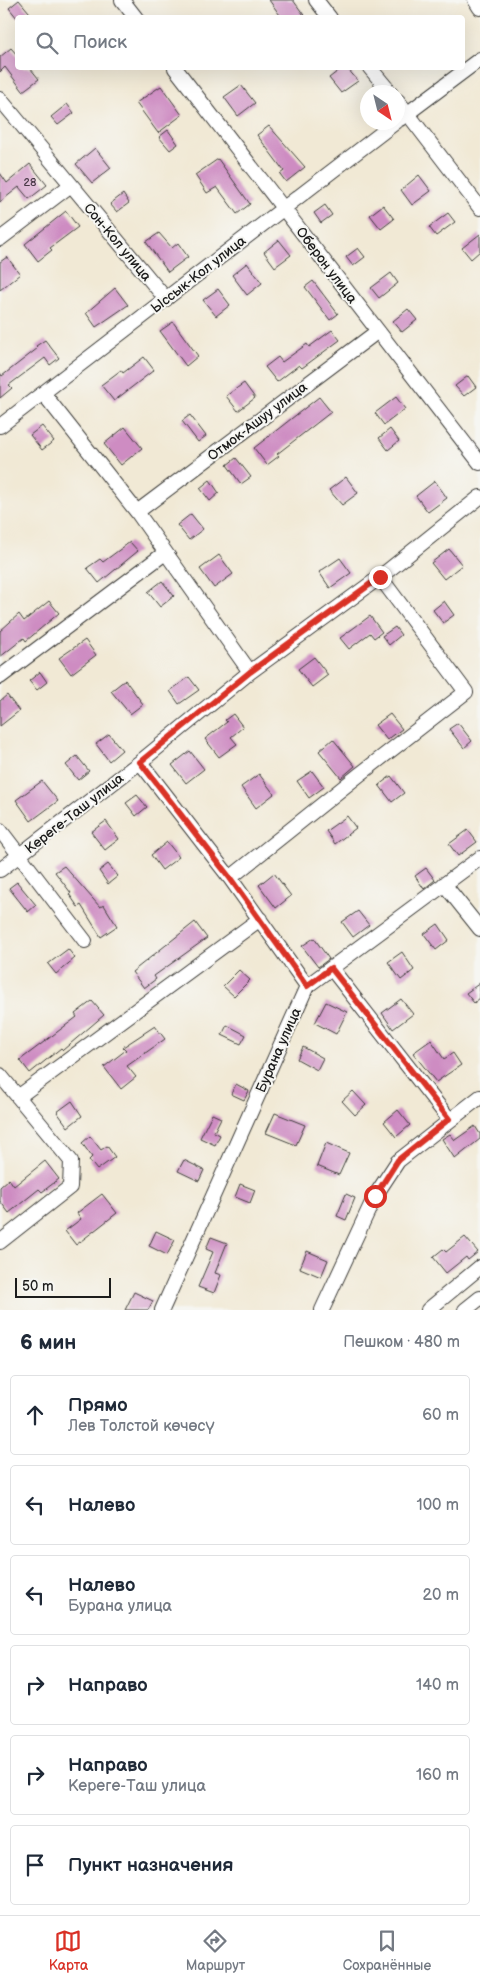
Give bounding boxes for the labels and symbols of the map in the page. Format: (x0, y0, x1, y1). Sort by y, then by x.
north arrow (360, 85, 405, 130)
house number: 28 (24, 176, 36, 189)
street label: Сон-Кол улица (80, 200, 156, 285)
street label: Оберон улица (292, 224, 361, 307)
street label: Ыссык-Кол улица (147, 232, 250, 317)
street label: Отмок-Ашуу улица (204, 378, 311, 464)
route end (369, 566, 392, 589)
street label: Кереге-Таш улица (22, 769, 128, 857)
street label: Бурана улица (252, 1004, 305, 1095)
route start (364, 1185, 387, 1208)
scale bar (15, 1275, 111, 1298)

